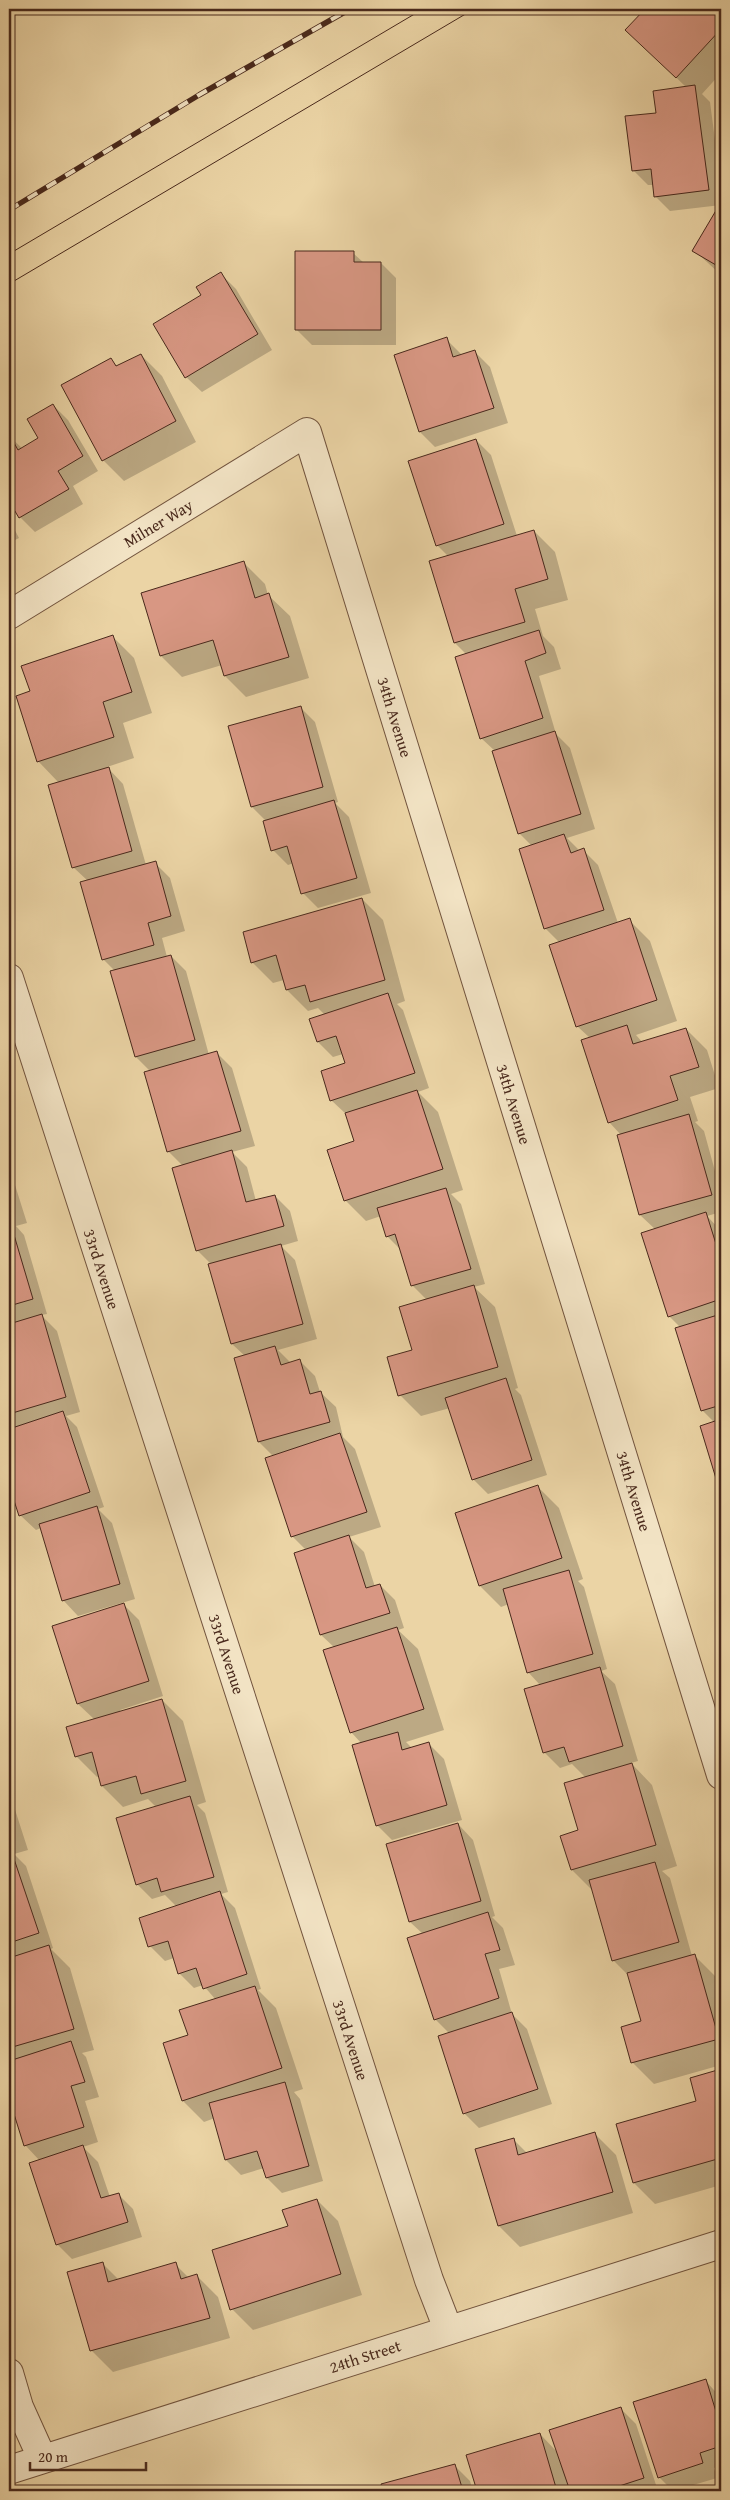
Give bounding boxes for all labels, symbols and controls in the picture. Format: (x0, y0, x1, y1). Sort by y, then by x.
street label: Milner Way (119, 493, 197, 553)
street label: 34th Avenue (371, 674, 419, 760)
street label: 34th Avenue (490, 1061, 538, 1147)
street label: 33rd Avenue (78, 1226, 126, 1312)
street label: 34th Avenue (610, 1448, 658, 1534)
street label: 33rd Avenue (203, 1611, 251, 1697)
street label: 33rd Avenue (327, 1997, 375, 2083)
street label: 24th Street (326, 2333, 404, 2379)
scale bar (30, 2440, 146, 2472)
text: 20 m (38, 2446, 69, 2467)

